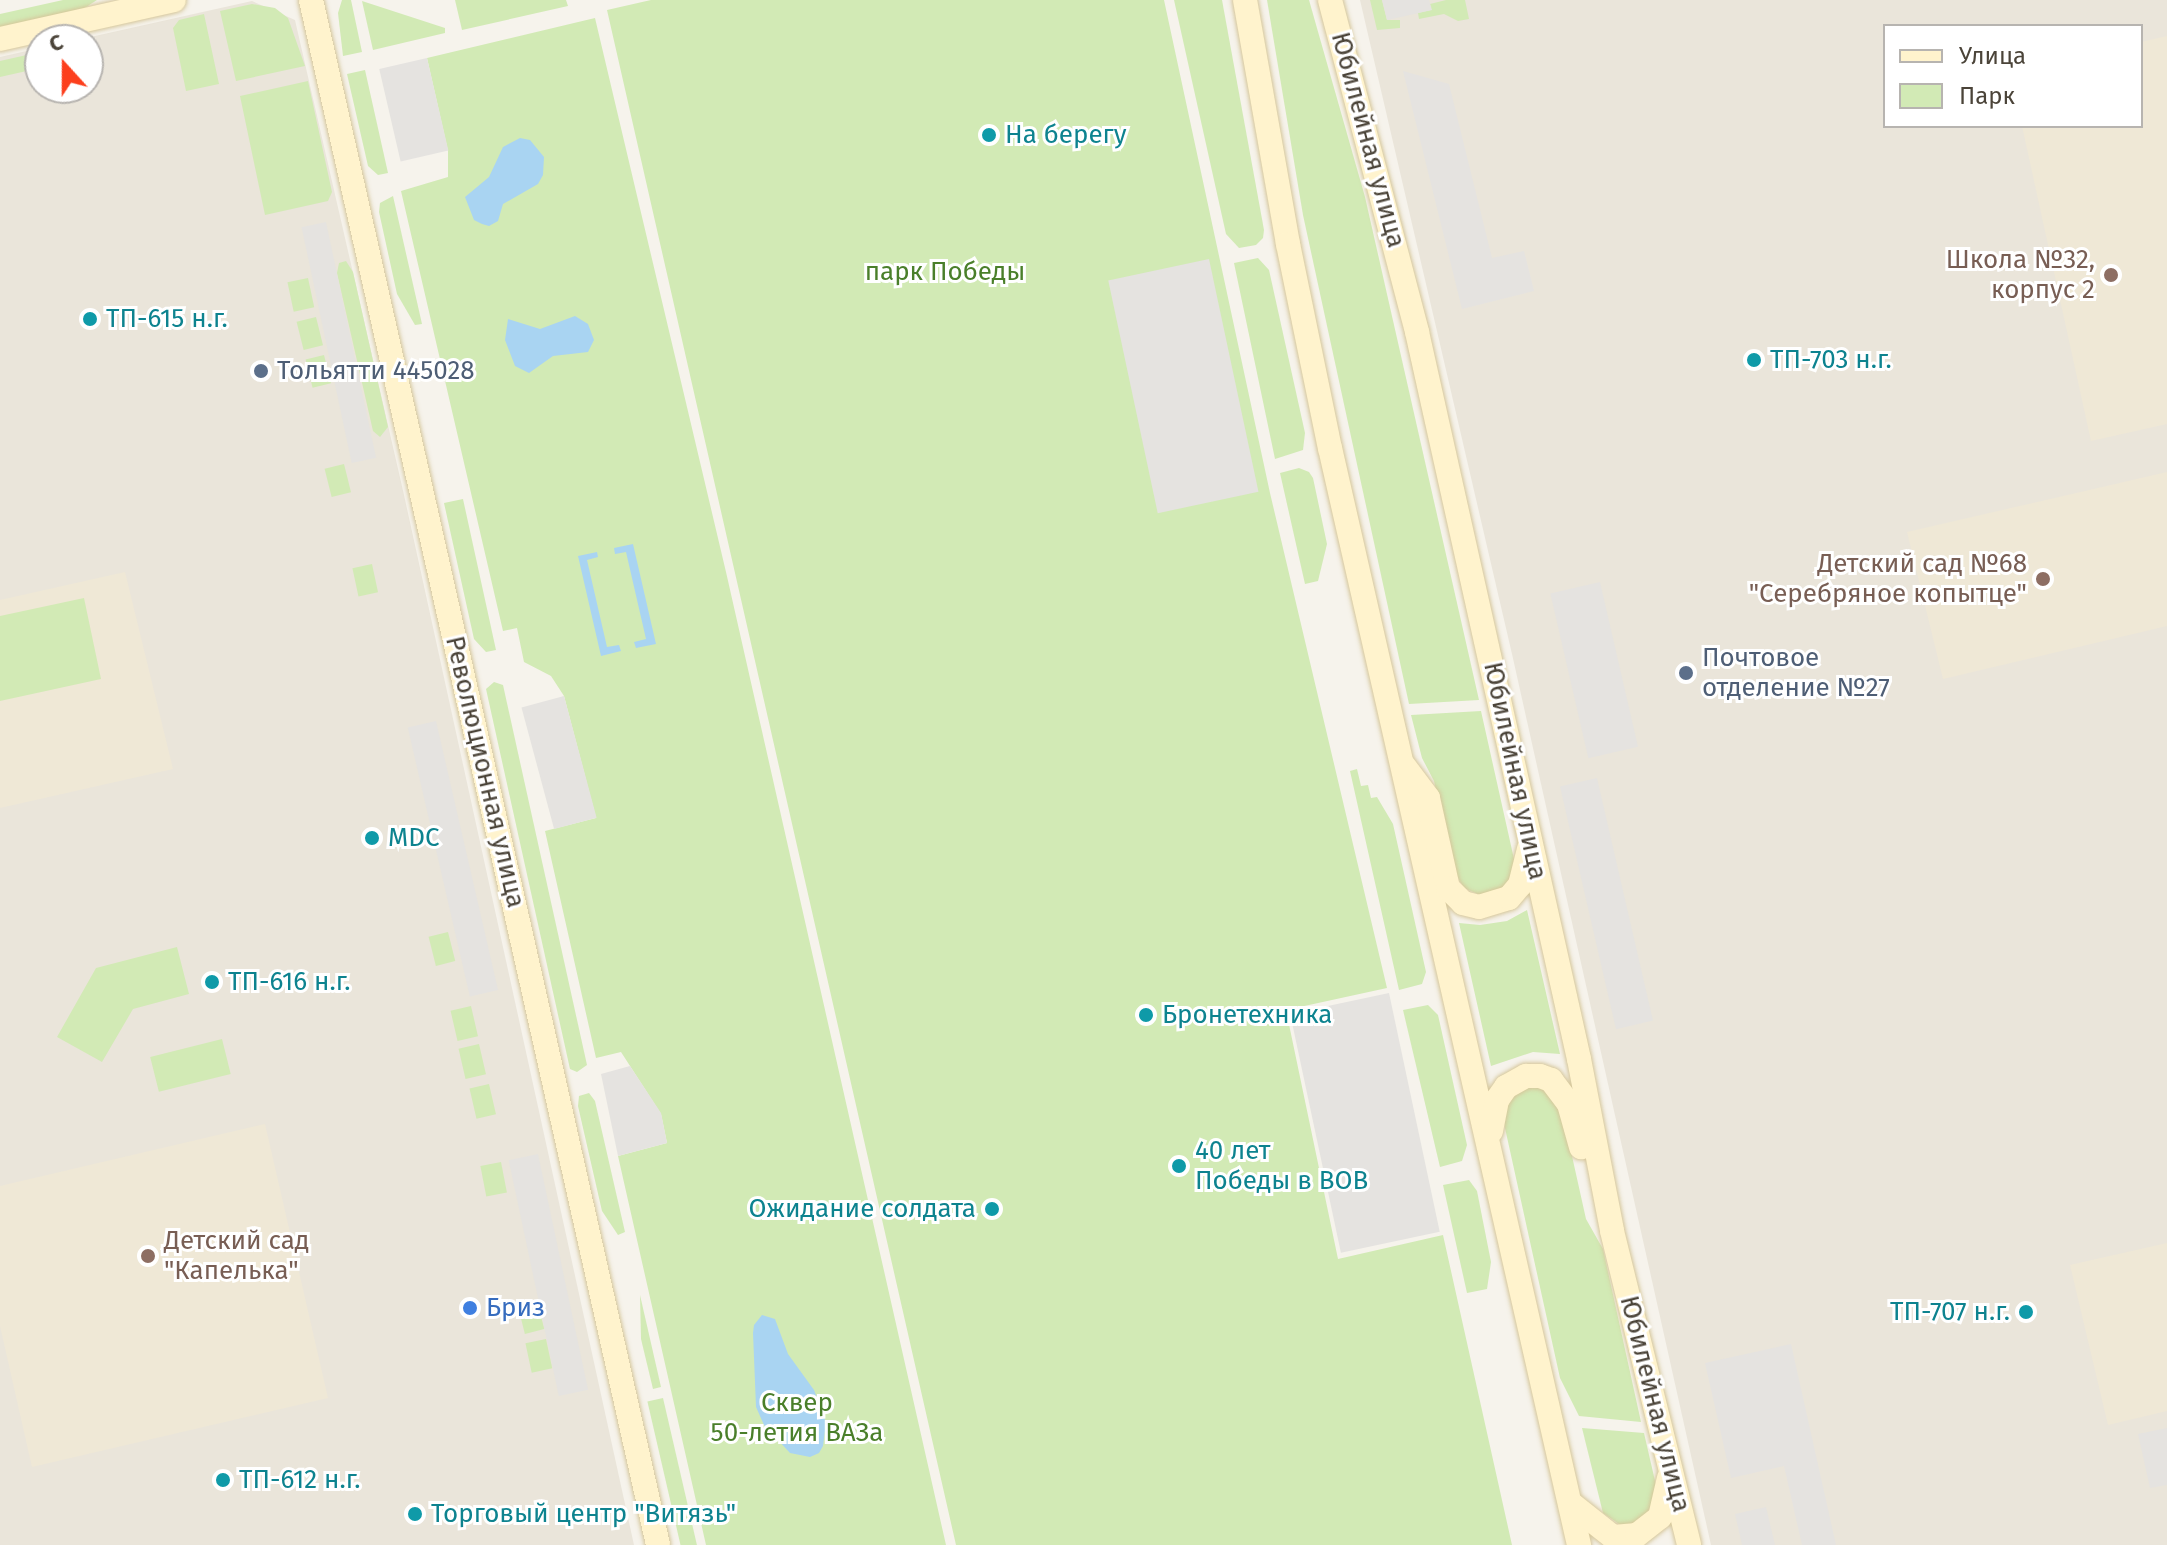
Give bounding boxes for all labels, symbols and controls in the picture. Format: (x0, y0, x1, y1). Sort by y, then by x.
north arrow (24, 24, 104, 104)
legend (1883, 24, 2143, 128)
text: С (45, 28, 67, 58)
street label: Юбилейная улица (1324, 29, 1412, 251)
text: Улица (1959, 42, 2026, 70)
text: Парк (1959, 82, 2015, 110)
place label: На берегу (1005, 119, 1126, 151)
marker: На берегу (980, 126, 998, 144)
place label: Школа №32, корпус 2 (1946, 244, 2095, 306)
park label: парк Победы (865, 256, 1025, 288)
marker: Школа №32, корпус 2 (2102, 266, 2120, 284)
place label: ТП-615 н.г. (106, 303, 228, 335)
marker: ТП-615 н.г. (81, 310, 99, 328)
place label: ТП-703 н.г. (1770, 344, 1892, 376)
marker: ТП-703 н.г. (1745, 351, 1763, 369)
place label: Тольятти 445028 (277, 355, 475, 387)
marker: Тольятти 445028 (252, 362, 270, 380)
place label: Детский сад №68 "Серебряное копытце" (1749, 548, 2027, 610)
marker: Детский сад №68 "Серебряное копытце" (2034, 570, 2052, 588)
street label: Революционная улица (439, 633, 531, 911)
place label: Почтовое отделение №27 (1702, 642, 1890, 704)
street label: Юбилейная улица (1477, 659, 1553, 883)
marker: Почтовое отделение №27 (1677, 664, 1695, 682)
place label: MDC (388, 822, 440, 854)
marker: MDC (363, 829, 381, 847)
place label: ТП-616 н.г. (228, 966, 351, 998)
marker: ТП-616 н.г. (203, 973, 221, 991)
place label: Бронетехника (1162, 999, 1333, 1031)
marker: Бронетехника (1137, 1006, 1155, 1024)
place label: 40 лет Победы в ВОВ (1195, 1135, 1368, 1196)
marker: 40 лет Победы в ВОВ (1170, 1157, 1188, 1175)
place label: Ожидание солдата (748, 1193, 976, 1225)
marker: Ожидание солдата (983, 1200, 1001, 1218)
place label: Детский сад "Капелька" (164, 1225, 309, 1286)
marker: Детский сад "Капелька" (139, 1247, 157, 1265)
place label: Бриз (486, 1292, 545, 1324)
street label: Юбилейная улица (1613, 1293, 1697, 1515)
place label: ТП-707 н.г. (1890, 1296, 2010, 1328)
marker: Бриз (461, 1299, 479, 1317)
marker: ТП-707 н.г. (2017, 1303, 2035, 1321)
park label: Сквер 50-летия ВАЗа (711, 1387, 883, 1448)
place label: ТП-612 н.г. (239, 1464, 361, 1496)
marker: ТП-612 н.г. (214, 1471, 232, 1489)
place label: Торговый центр "Витязь" (431, 1498, 736, 1530)
marker: Торговый центр "Витязь" (406, 1505, 424, 1523)

